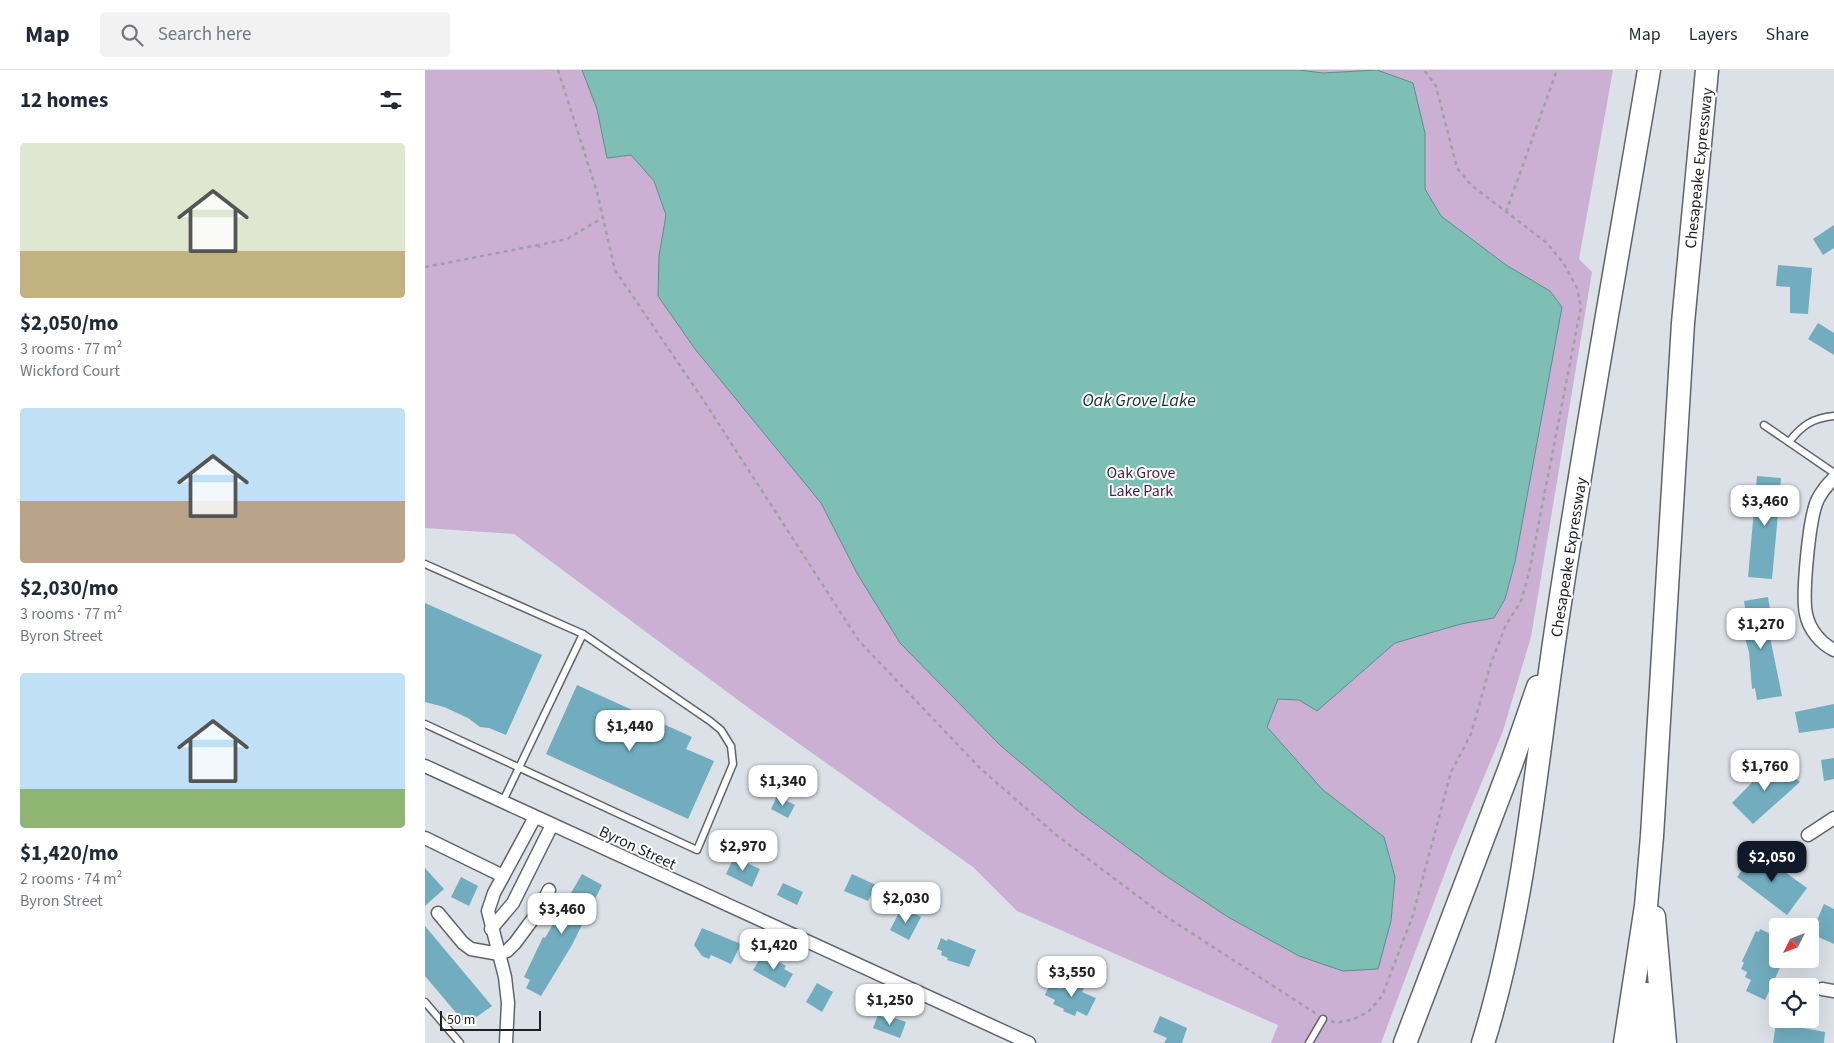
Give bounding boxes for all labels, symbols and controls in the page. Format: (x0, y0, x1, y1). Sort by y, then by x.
search box (100, 12, 450, 57)
text: Map (25, 17, 70, 52)
icon: search (118, 21, 146, 49)
text: Search here (158, 21, 251, 48)
text: Map (1629, 22, 1661, 47)
text: Layers (1689, 22, 1738, 47)
text: Share (1766, 22, 1809, 47)
text: 12 homes (20, 85, 108, 115)
icon: filters (377, 86, 405, 114)
street label: Chesapeake Expressway (1680, 86, 1718, 250)
icon: home (168, 176, 258, 266)
text: $2,050/mo (20, 308, 119, 338)
text: 3 rooms · 77 m² (20, 338, 122, 360)
text: Wickford Court (20, 360, 120, 382)
water label: Oak Grove Lake (1082, 388, 1196, 413)
icon: home (168, 441, 258, 531)
park label: Oak Grove Lake Park (1106, 462, 1176, 502)
street label: Chesapeake Expressway (1545, 475, 1593, 639)
pin: $3,460 (1724, 484, 1806, 527)
text: $3,460 (1741, 490, 1789, 512)
text: $2,030/mo (20, 573, 119, 603)
text: 3 rooms · 77 m² (20, 603, 122, 625)
pin: $1,270 (1720, 608, 1802, 650)
text: $1,270 (1737, 613, 1785, 635)
text: Byron Street (20, 625, 103, 647)
icon: home (168, 706, 258, 796)
pin: $1,440 (589, 710, 671, 752)
text: $1,440 (606, 715, 654, 737)
pin: $1,760 (1724, 750, 1806, 792)
text: $1,760 (1741, 755, 1789, 777)
pin: $1,340 (742, 764, 824, 807)
text: $1,340 (759, 770, 807, 792)
street label: Byron Street (595, 820, 680, 876)
pin: $2,970 (702, 830, 784, 872)
text: $2,970 (719, 835, 767, 857)
text: $1,420/mo (20, 838, 119, 868)
pin: $2,050 (1731, 840, 1813, 883)
text: $2,050 (1748, 846, 1796, 868)
text: 2 rooms · 74 m² (20, 868, 122, 890)
pin: $2,030 (865, 882, 947, 924)
text: $2,030 (882, 887, 930, 909)
text: Byron Street (20, 890, 103, 912)
pin: $3,460 (521, 892, 603, 935)
text: $3,460 (538, 898, 586, 920)
north arrow (1769, 918, 1819, 968)
map controls (1769, 918, 1819, 1028)
pin: $1,420 (733, 928, 815, 971)
text: $1,420 (750, 934, 798, 956)
pin: $3,550 (1031, 956, 1113, 998)
text: $3,550 (1048, 961, 1096, 983)
button: locate (1769, 978, 1819, 1028)
pin: $1,250 (849, 984, 931, 1026)
text: $1,250 (866, 989, 914, 1011)
scale bar (440, 1008, 541, 1031)
text: 50 m (447, 1010, 475, 1030)

